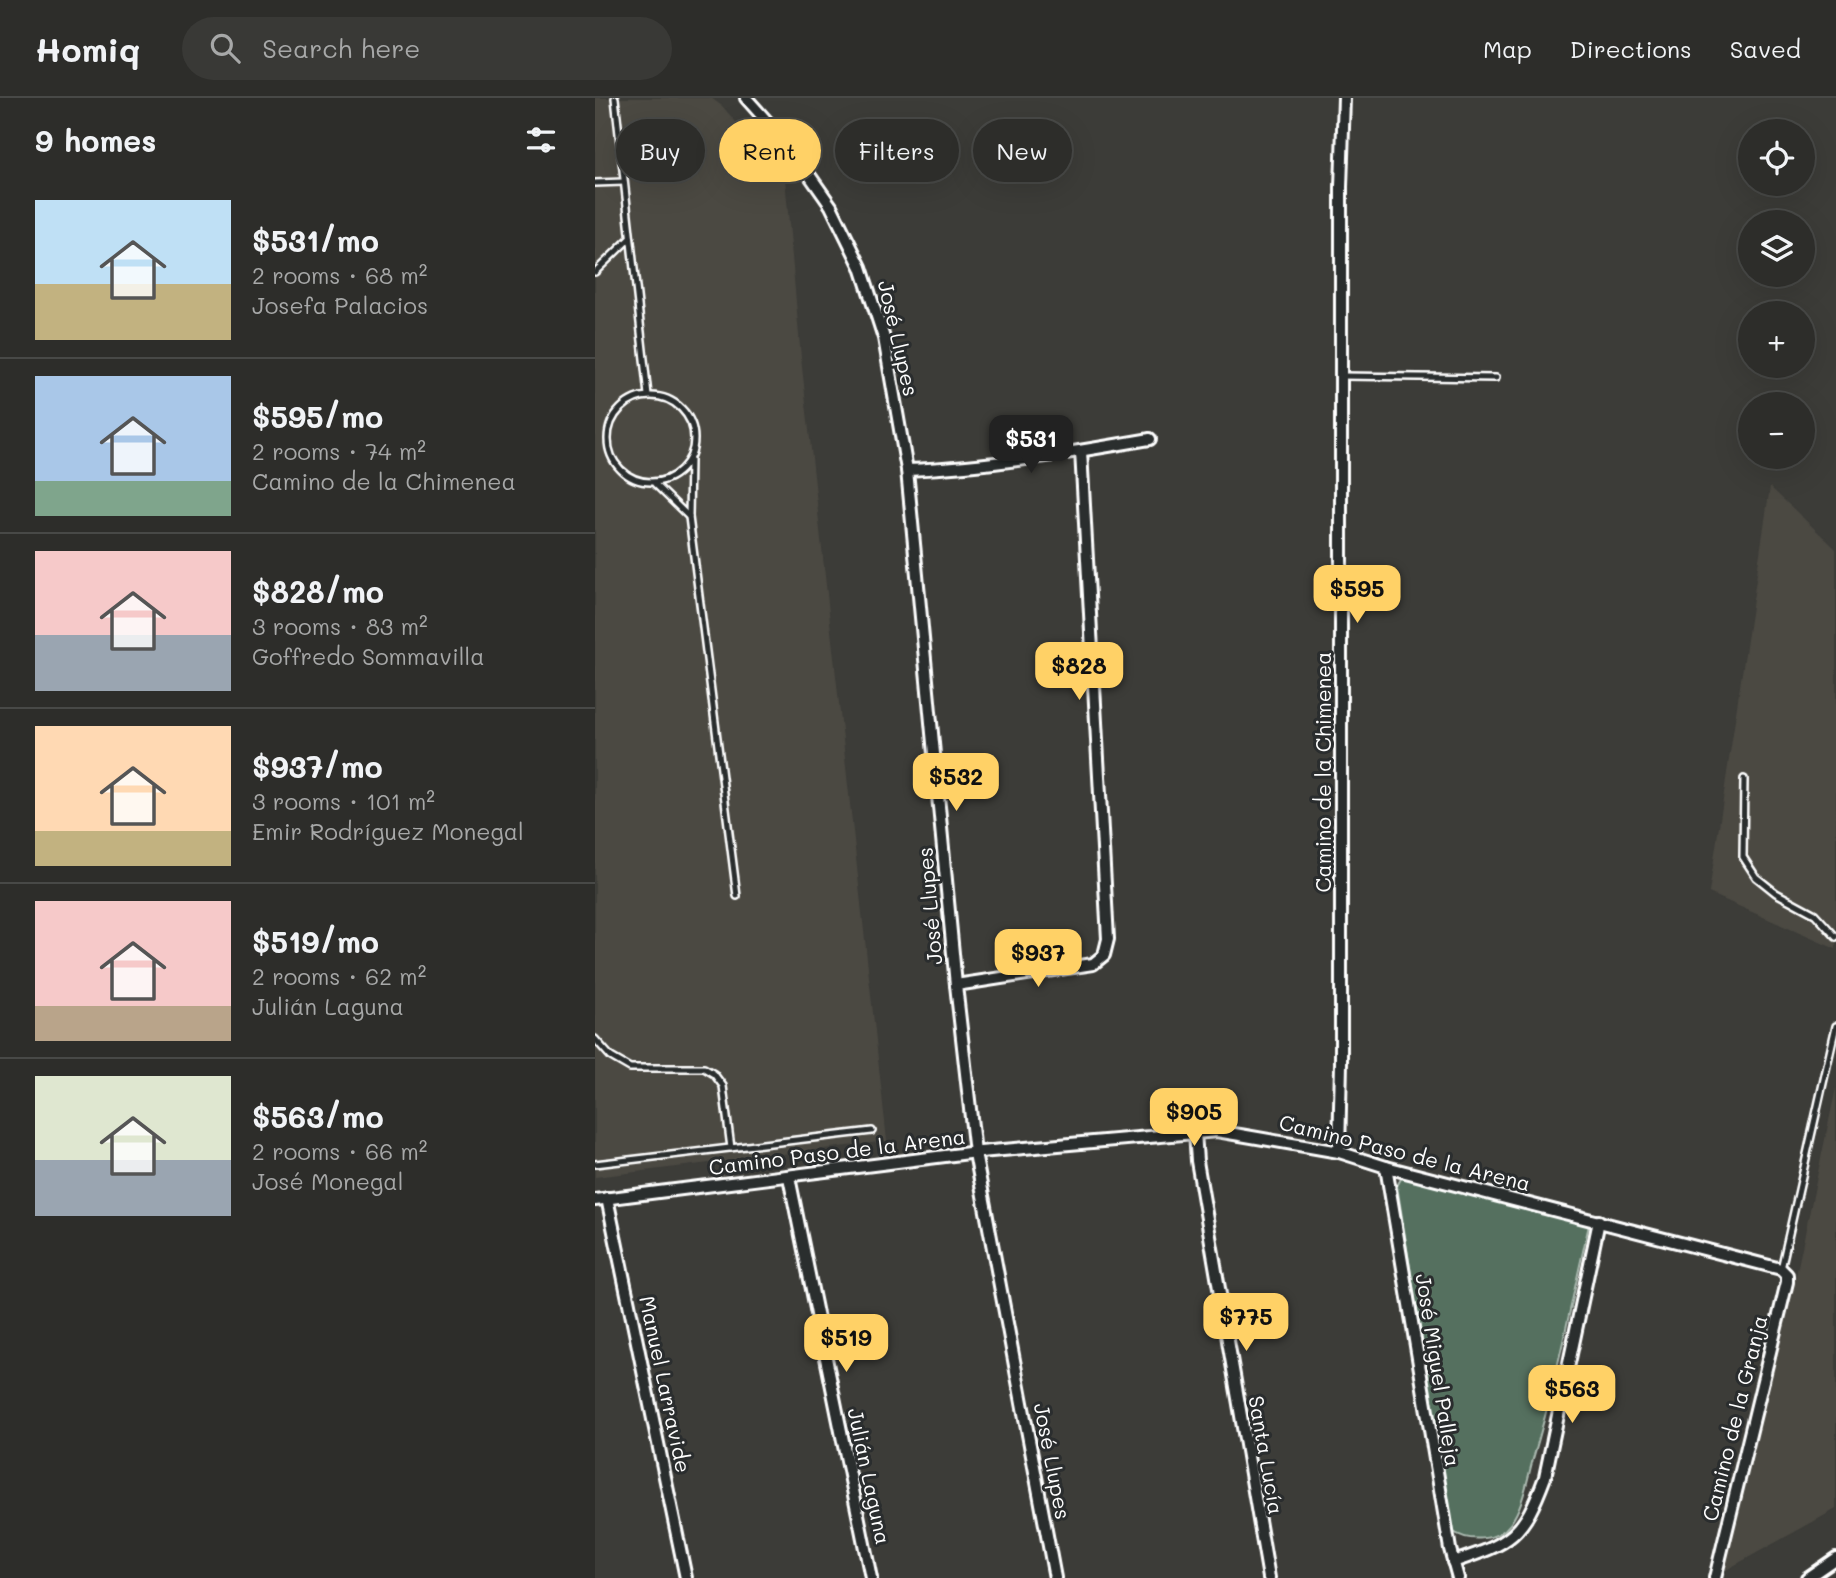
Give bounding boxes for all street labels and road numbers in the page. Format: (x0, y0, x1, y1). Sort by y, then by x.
street label: José Llupes (873, 278, 925, 398)
street label: Camino de la Chimenea (1309, 652, 1336, 892)
street label: José Llupes (910, 846, 948, 966)
street label: Camino Paso de la Arena (1276, 1108, 1534, 1196)
street label: Camino Paso de la Arena (707, 1122, 967, 1180)
street label: José Miguel Palleja (1410, 1271, 1468, 1469)
street label: Manuel Larravide (634, 1293, 698, 1475)
street label: Camino de la Granja (1695, 1312, 1773, 1524)
street label: Santa Lucía (1243, 1393, 1291, 1517)
street label: José Llupes (1029, 1401, 1077, 1521)
street label: Julián Laguna (842, 1405, 898, 1547)

